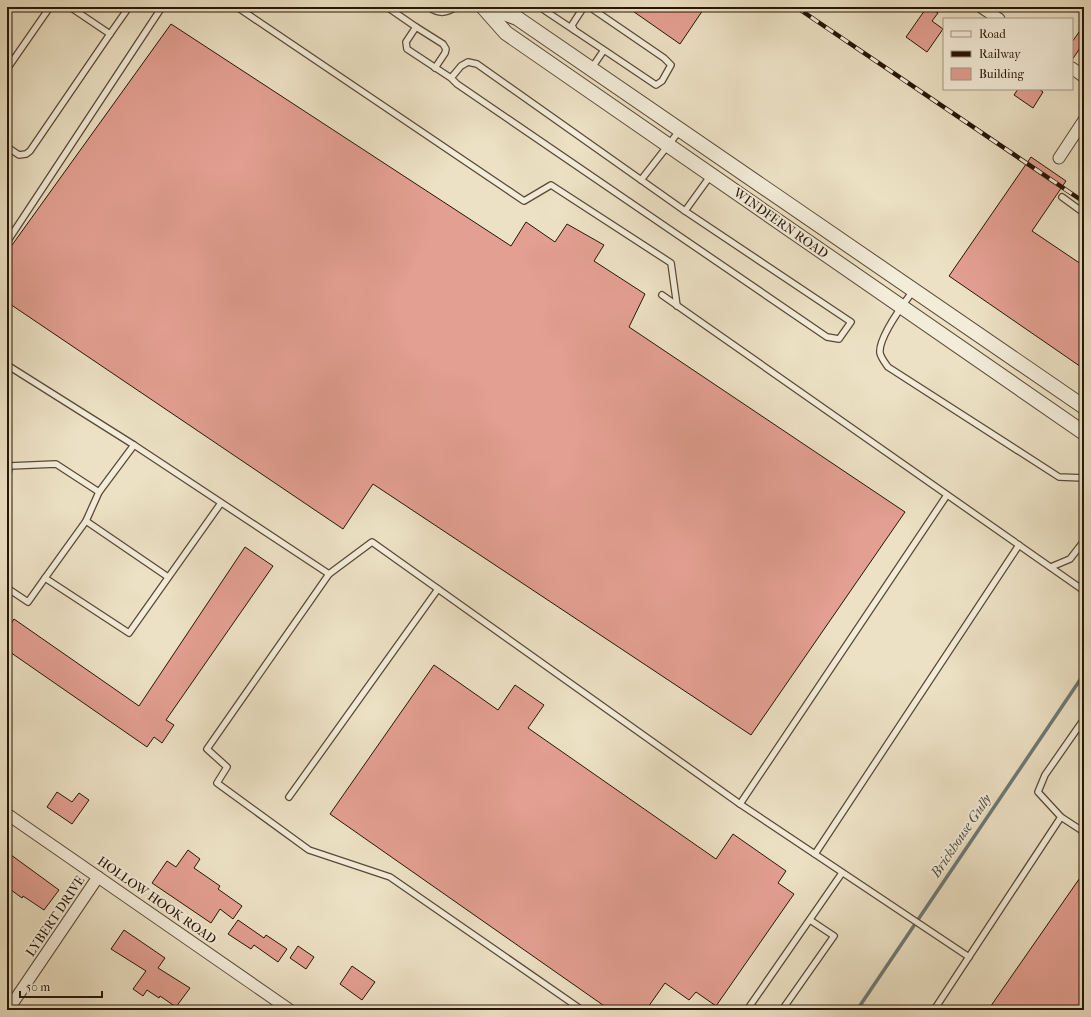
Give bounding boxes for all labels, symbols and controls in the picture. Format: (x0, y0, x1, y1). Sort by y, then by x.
legend (943, 18, 1073, 90)
text: Road (979, 27, 1006, 41)
text: Railway (979, 47, 1021, 61)
text: Building (979, 67, 1024, 81)
street label: WINDFERN ROAD (730, 184, 831, 261)
water label: Brickhouse Gully (926, 790, 996, 882)
street label: HOLLOW HOOK ROAD (95, 853, 219, 947)
street label: LYBERT DRIVE (23, 873, 87, 959)
scale bar (20, 973, 102, 999)
text: 50 m (26, 980, 50, 994)

